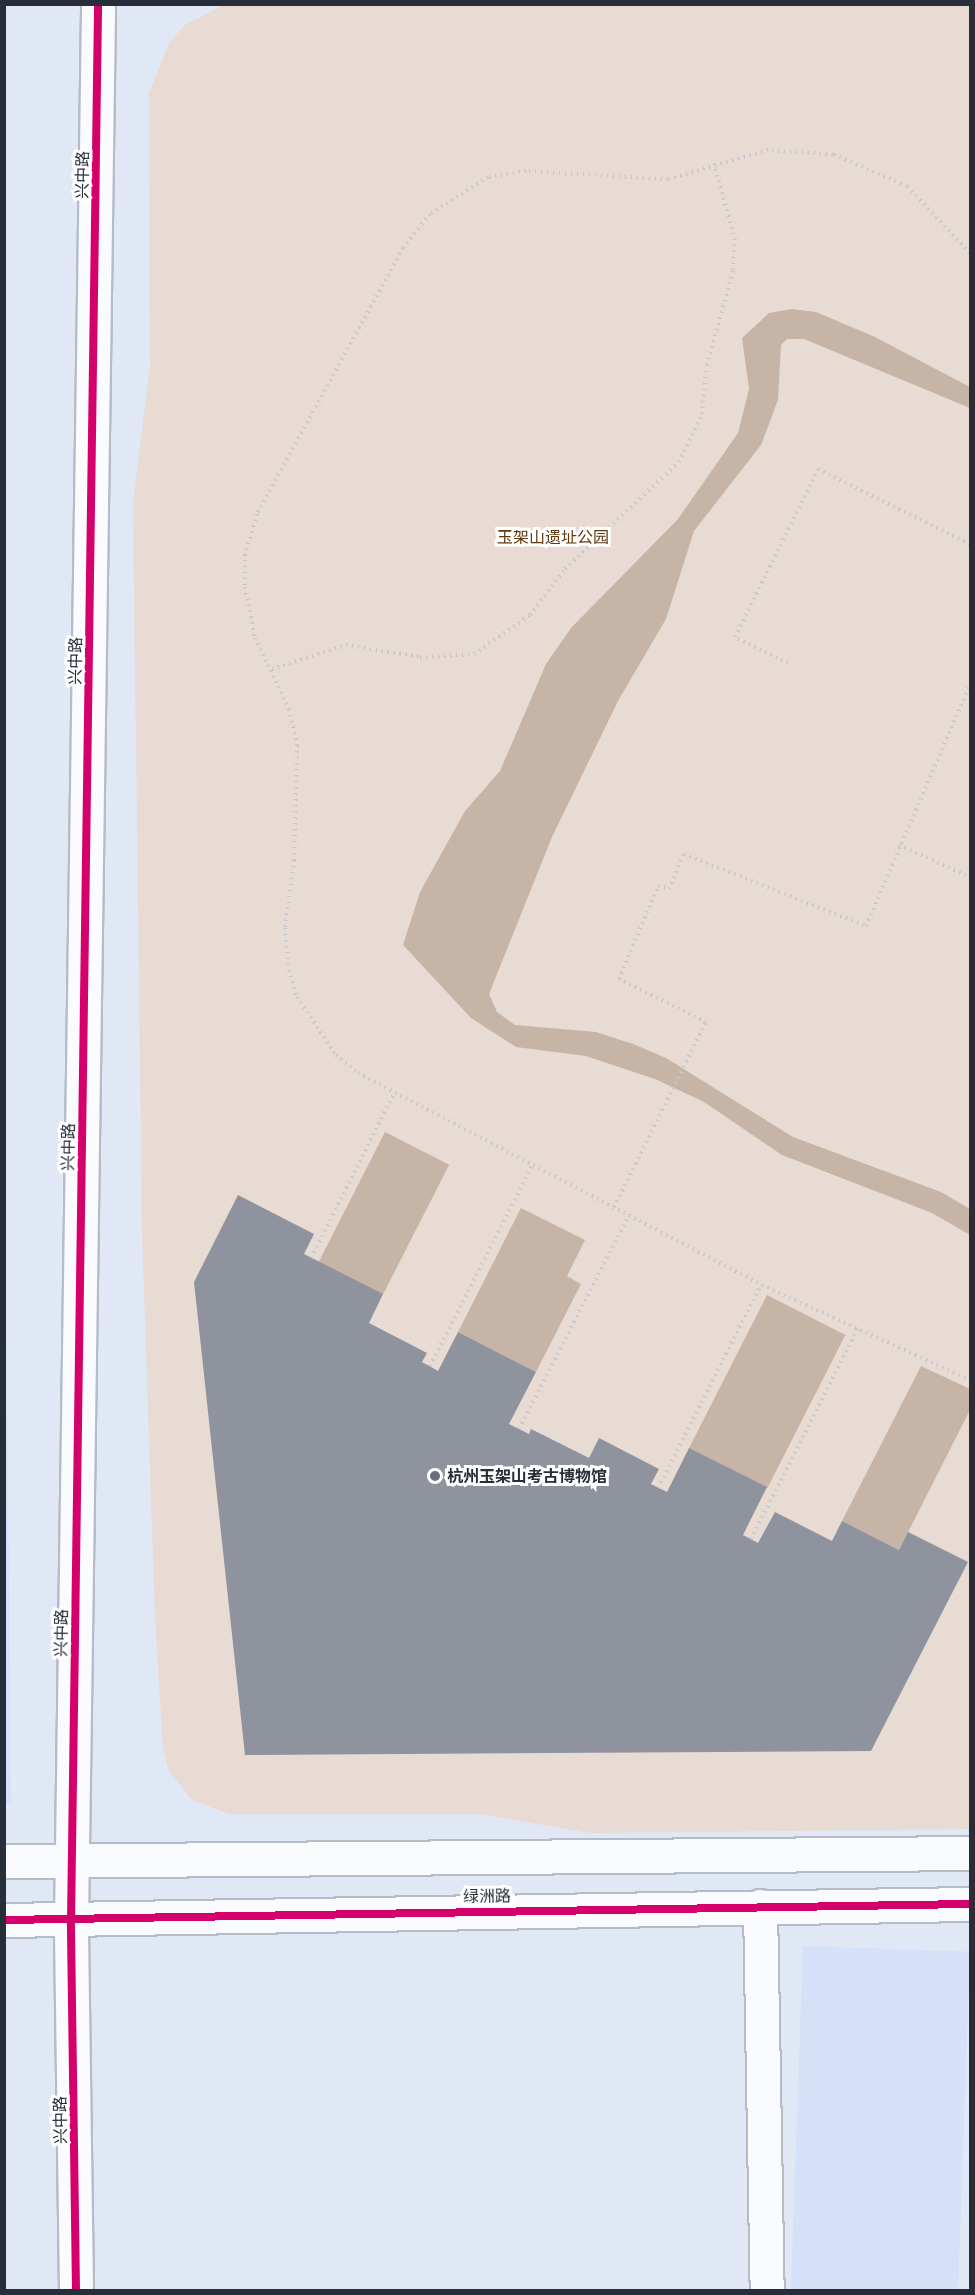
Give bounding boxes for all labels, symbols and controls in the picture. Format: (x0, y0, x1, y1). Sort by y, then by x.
street label: 兴中路 (72, 151, 92, 199)
park label: 玉架山遗址公园 (497, 527, 609, 547)
street label: 兴中路 (65, 637, 85, 685)
street label: 兴中路 (58, 1123, 78, 1171)
place label: 杭州玉架山考古博物馆 (447, 1466, 607, 1486)
marker: 杭州玉架山考古博物馆 (428, 1469, 442, 1483)
street label: 兴中路 (51, 1609, 71, 1657)
street label: 绿洲路 (463, 1886, 511, 1906)
street label: 兴中路 (50, 2096, 70, 2144)

